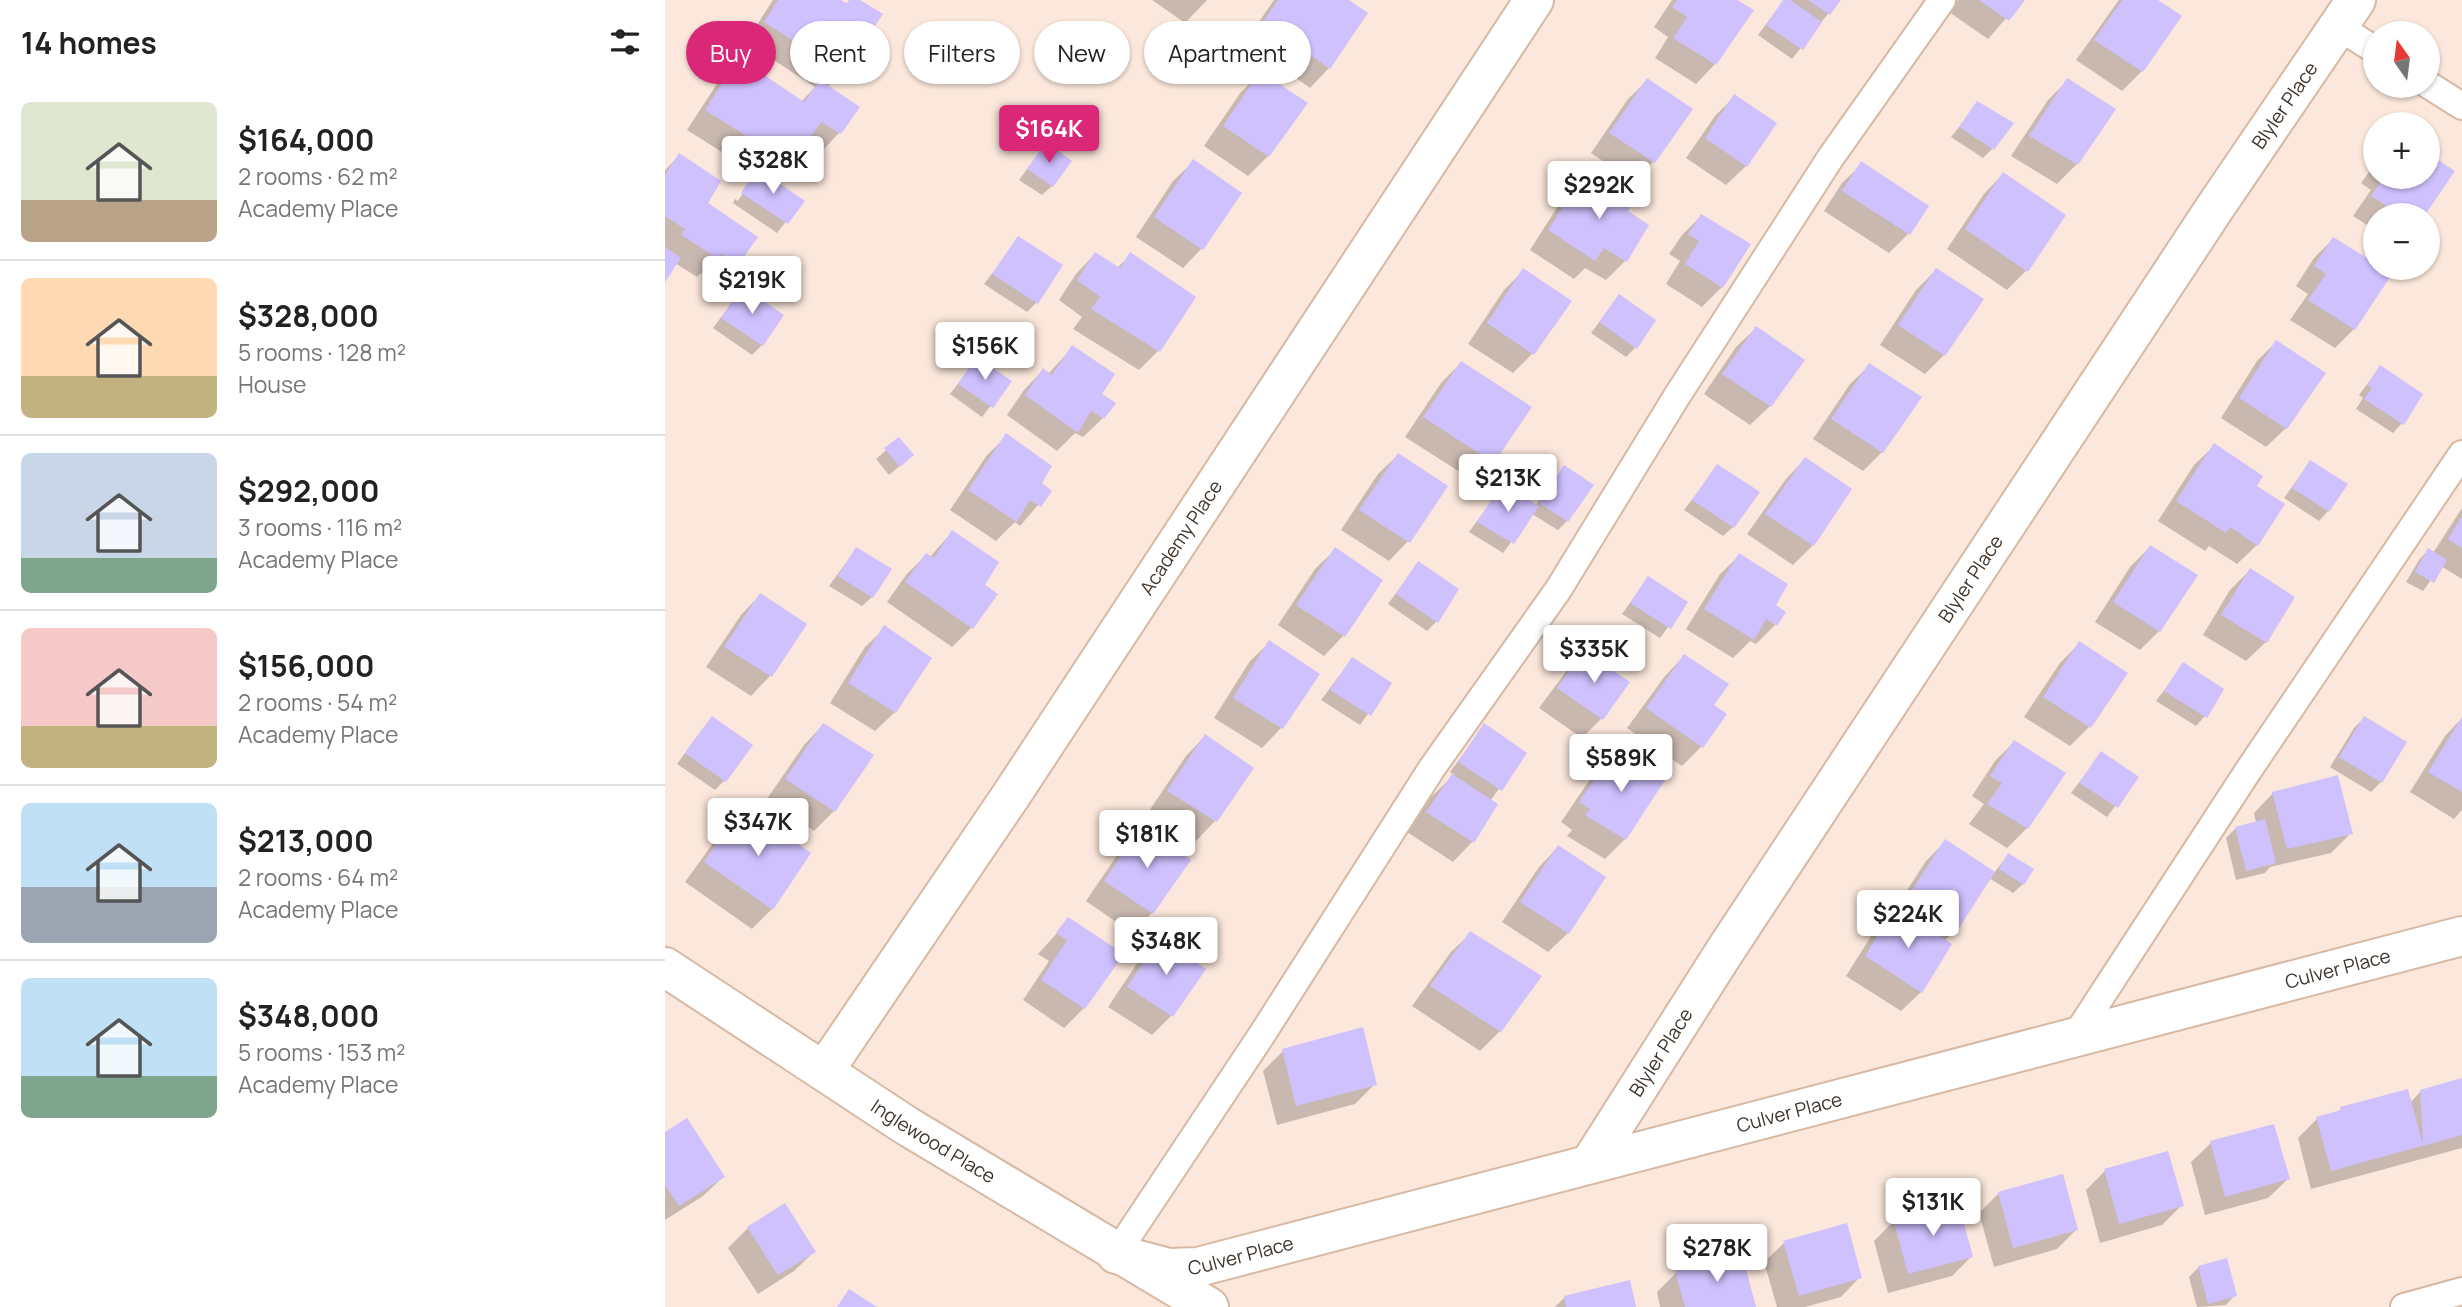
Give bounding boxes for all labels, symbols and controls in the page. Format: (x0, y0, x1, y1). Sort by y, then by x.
chip: Buy (686, 21, 776, 84)
chip: Rent (790, 21, 890, 84)
chip: Filters (904, 21, 1020, 84)
chip: New (1034, 21, 1130, 84)
chip: Apartment (1144, 21, 1311, 84)
north arrow (2363, 21, 2439, 98)
map controls (2363, 21, 2440, 280)
text: 14 homes (21, 22, 157, 63)
icon: filters (606, 23, 644, 61)
street label: Blyler Place (2246, 57, 2323, 154)
pin: $164K (1000, 106, 1098, 165)
text: $164K (1015, 112, 1083, 144)
button: + (2363, 112, 2440, 189)
text: $164,000 (238, 119, 375, 160)
icon: home (77, 130, 161, 214)
pin: $328K (724, 136, 822, 196)
text: $328K (738, 143, 808, 175)
text: 2 rooms · 62 m² (238, 160, 398, 192)
pin: $292K (1550, 162, 1648, 221)
text: $292K (1563, 168, 1635, 200)
text: Academy Place (238, 192, 398, 224)
button: − (2363, 203, 2440, 280)
pin: $219K (703, 256, 801, 316)
text: $219K (718, 263, 786, 295)
text: $328,000 (238, 295, 379, 336)
icon: home (77, 306, 161, 390)
pin: $156K (936, 322, 1034, 382)
text: $156K (951, 329, 1019, 361)
text: 5 rooms · 128 m² (238, 336, 406, 368)
text: House (238, 368, 307, 400)
pin: $213K (1459, 454, 1557, 514)
text: $213K (1475, 461, 1541, 493)
text: $292,000 (238, 470, 380, 511)
street label: Academy Place (1133, 475, 1228, 600)
icon: home (77, 481, 161, 565)
text: 3 rooms · 116 m² (238, 511, 402, 543)
street label: Blyler Place (1932, 530, 2009, 628)
text: Academy Place (238, 543, 398, 575)
pin: $335K (1545, 626, 1643, 685)
text: $335K (1559, 632, 1629, 664)
text: $156,000 (238, 645, 375, 686)
icon: home (77, 656, 161, 740)
text: 2 rooms · 54 m² (238, 686, 397, 718)
text: Academy Place (238, 718, 398, 750)
pin: $589K (1572, 734, 1670, 794)
text: $589K (1585, 741, 1657, 773)
pin: $347K (709, 798, 807, 858)
text: $347K (724, 805, 792, 837)
pin: $181K (1098, 810, 1196, 870)
text: $181K (1115, 817, 1179, 849)
text: $213,000 (238, 820, 374, 861)
icon: home (77, 831, 161, 915)
text: 2 rooms · 64 m² (238, 861, 398, 893)
pin: $224K (1859, 890, 1957, 950)
text: Academy Place (238, 893, 398, 925)
text: $224K (1873, 897, 1943, 929)
pin: $348K (1117, 918, 1215, 977)
text: $348K (1131, 924, 1201, 956)
street label: Culver Place (2282, 942, 2393, 995)
text: $348,000 (238, 995, 379, 1036)
street label: Blyler Place (1623, 1003, 1699, 1102)
icon: home (77, 1006, 161, 1090)
text: 5 rooms · 153 m² (238, 1036, 405, 1068)
text: Academy Place (238, 1068, 398, 1100)
street label: Culver Place (1734, 1086, 1845, 1138)
street label: Inglewood Place (866, 1093, 1001, 1189)
pin: $131K (1884, 1178, 1982, 1238)
text: $131K (1902, 1185, 1964, 1217)
pin: $278K (1668, 1224, 1766, 1284)
street label: Culver Place (1188, 1230, 1296, 1280)
text: $278K (1682, 1231, 1752, 1263)

